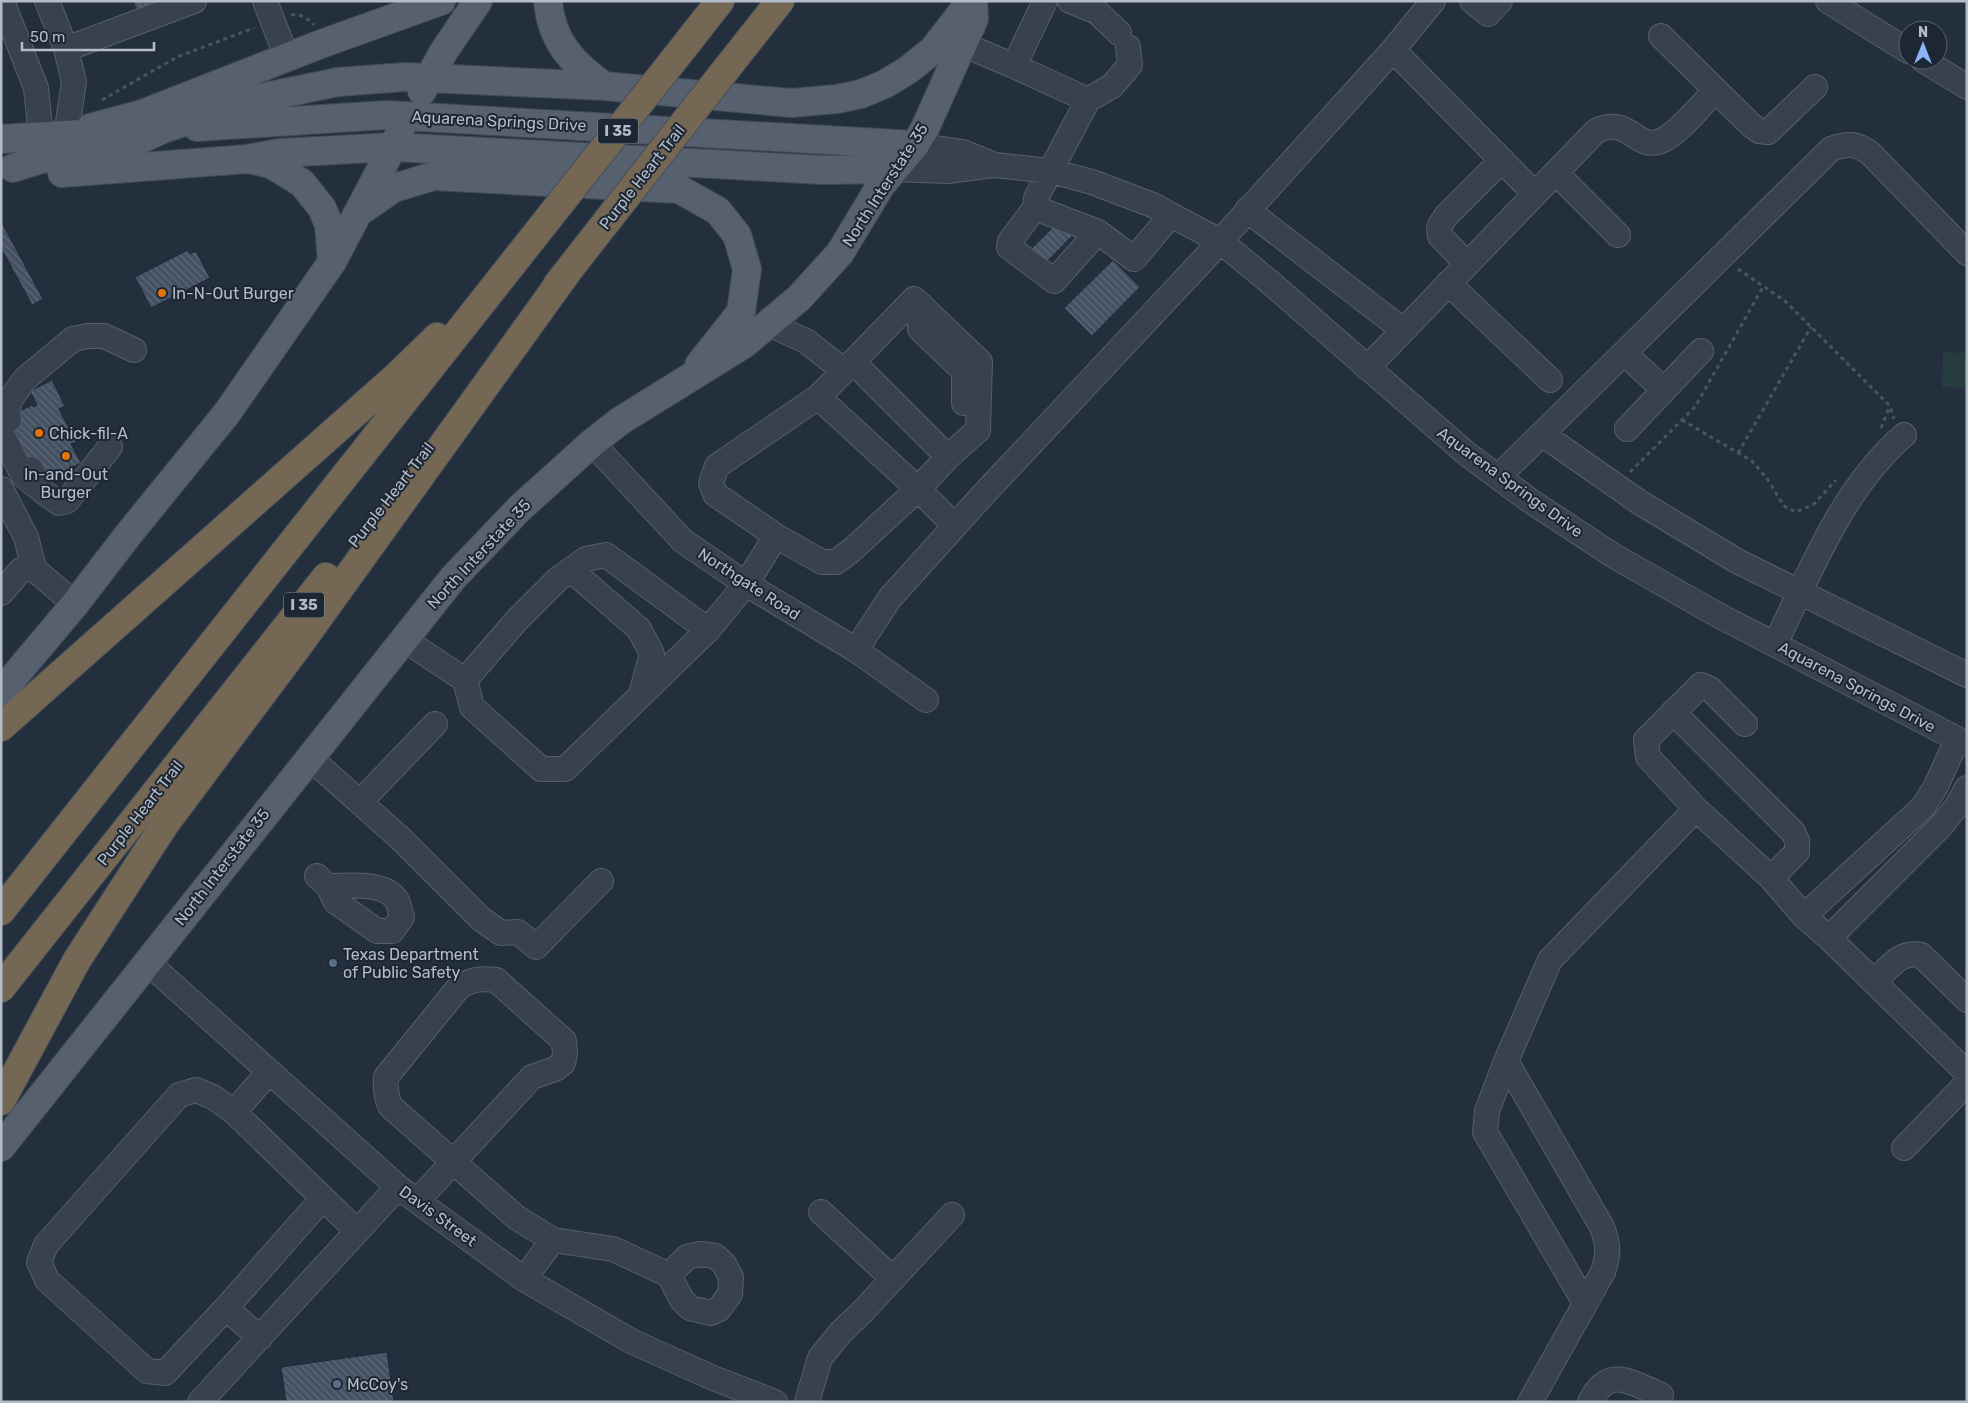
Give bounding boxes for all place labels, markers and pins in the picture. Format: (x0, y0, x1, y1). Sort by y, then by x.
place label: In-N-Out Burger (172, 284, 294, 303)
marker: In-N-Out Burger (156, 287, 168, 299)
place label: Chick-fil-A (49, 424, 128, 443)
marker: Chick-fil-A (33, 427, 45, 439)
marker: In-and-Out Burger (60, 450, 72, 462)
place label: In-and-Out Burger (24, 465, 108, 502)
place label: Texas Department of Public Safety (343, 945, 479, 982)
marker: Texas Department of Public Safety (327, 957, 339, 969)
place label: McCoy's (347, 1375, 408, 1394)
marker: McCoy's (331, 1378, 343, 1390)

